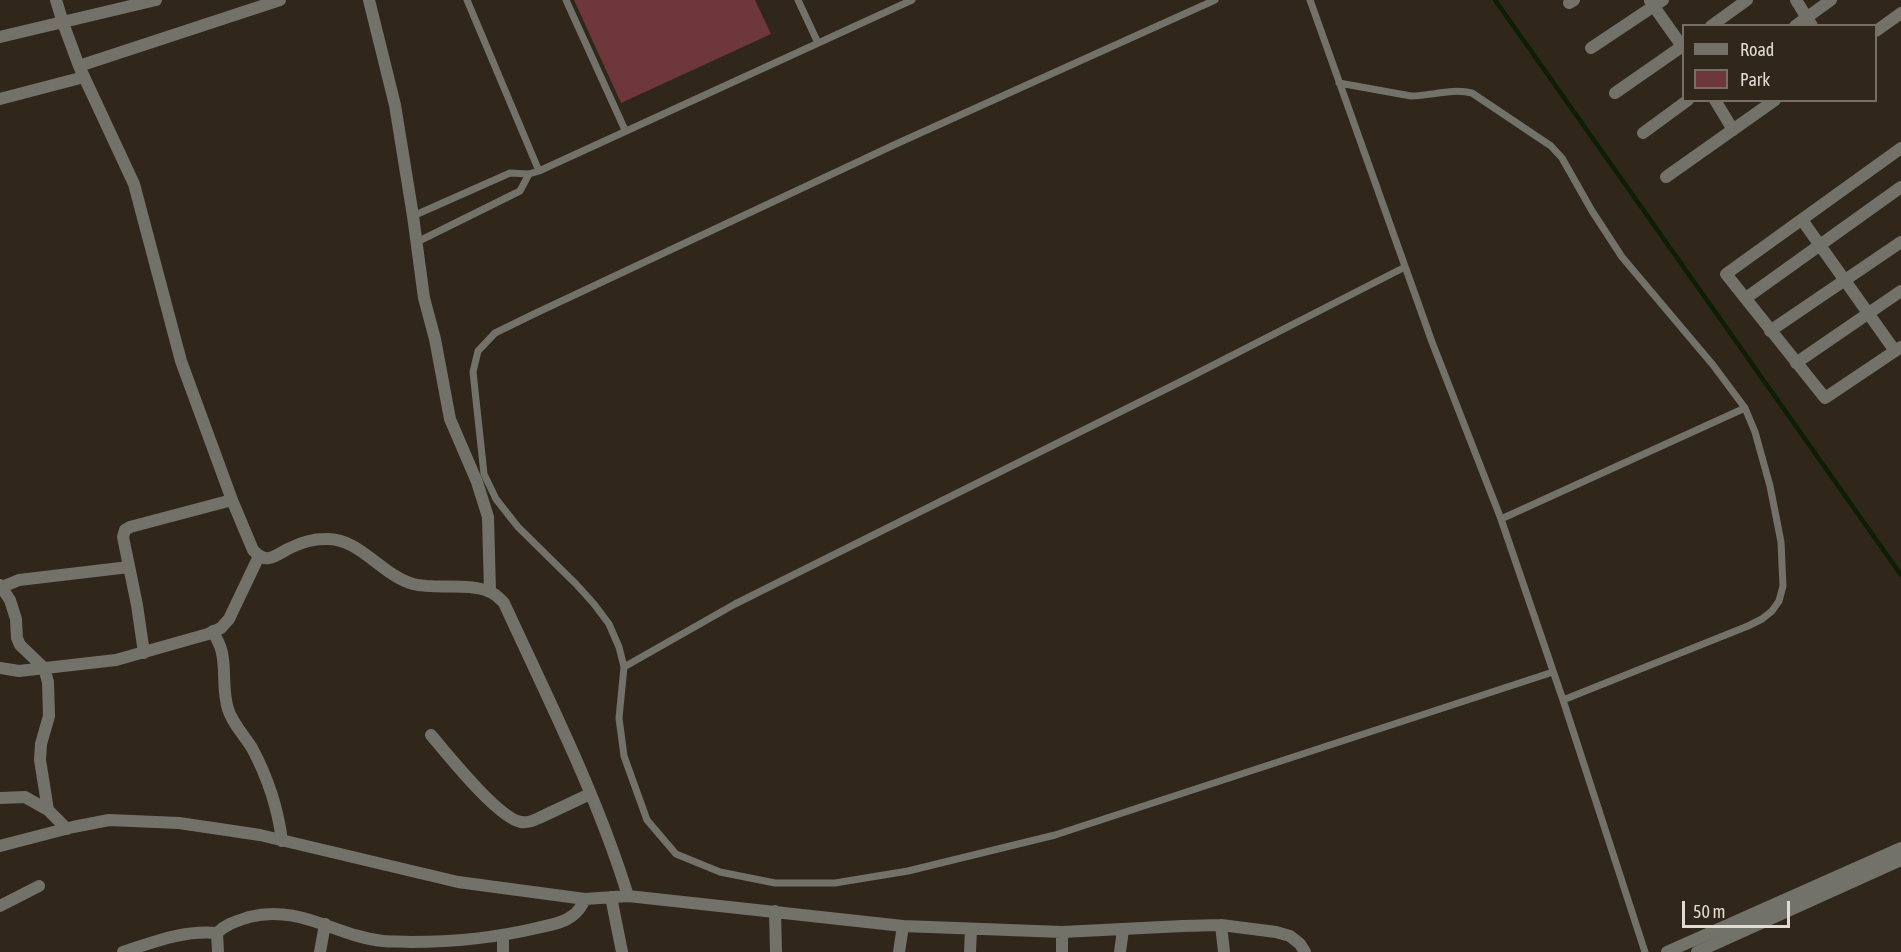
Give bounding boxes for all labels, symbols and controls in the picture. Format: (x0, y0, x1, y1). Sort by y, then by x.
legend (1682, 24, 1877, 102)
text: Road (1740, 39, 1774, 60)
text: Park (1740, 69, 1770, 90)
scale bar (1685, 889, 1793, 927)
text: 50 m (1693, 901, 1725, 922)

